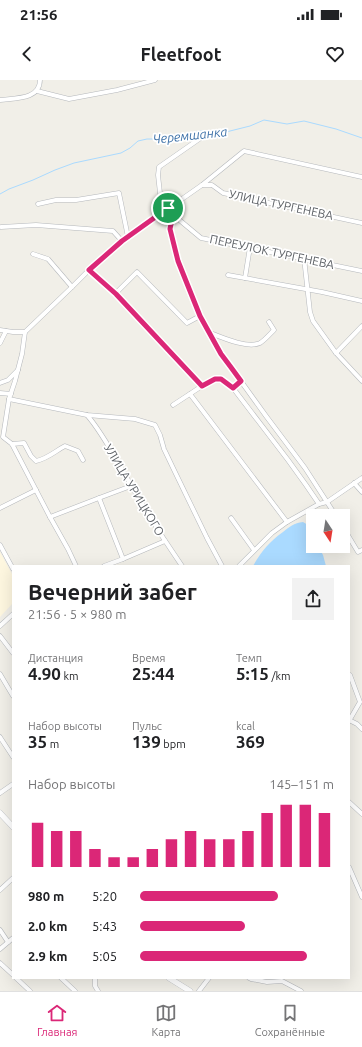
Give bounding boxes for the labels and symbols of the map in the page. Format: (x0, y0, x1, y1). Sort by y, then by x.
water label: Черемшанка (152, 124, 228, 146)
street label: УЛИЦА ТУРГЕНЕВА (228, 187, 335, 222)
pin (151, 191, 185, 225)
street label: ПЕРЕУЛОК ТУРГЕНЕВА (209, 232, 336, 271)
street label: УЛИЦА УРИЦКОГО (102, 442, 167, 538)
north arrow (306, 509, 350, 553)

